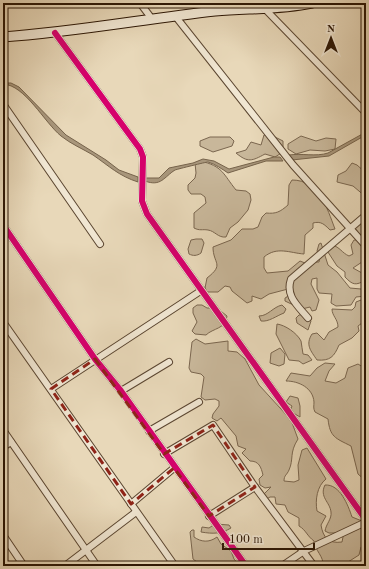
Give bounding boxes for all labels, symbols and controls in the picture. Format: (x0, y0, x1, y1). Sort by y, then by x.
north arrow (311, 18, 351, 58)
text: N (327, 24, 336, 35)
scale bar (223, 525, 314, 551)
text: 100 m (229, 534, 263, 546)

